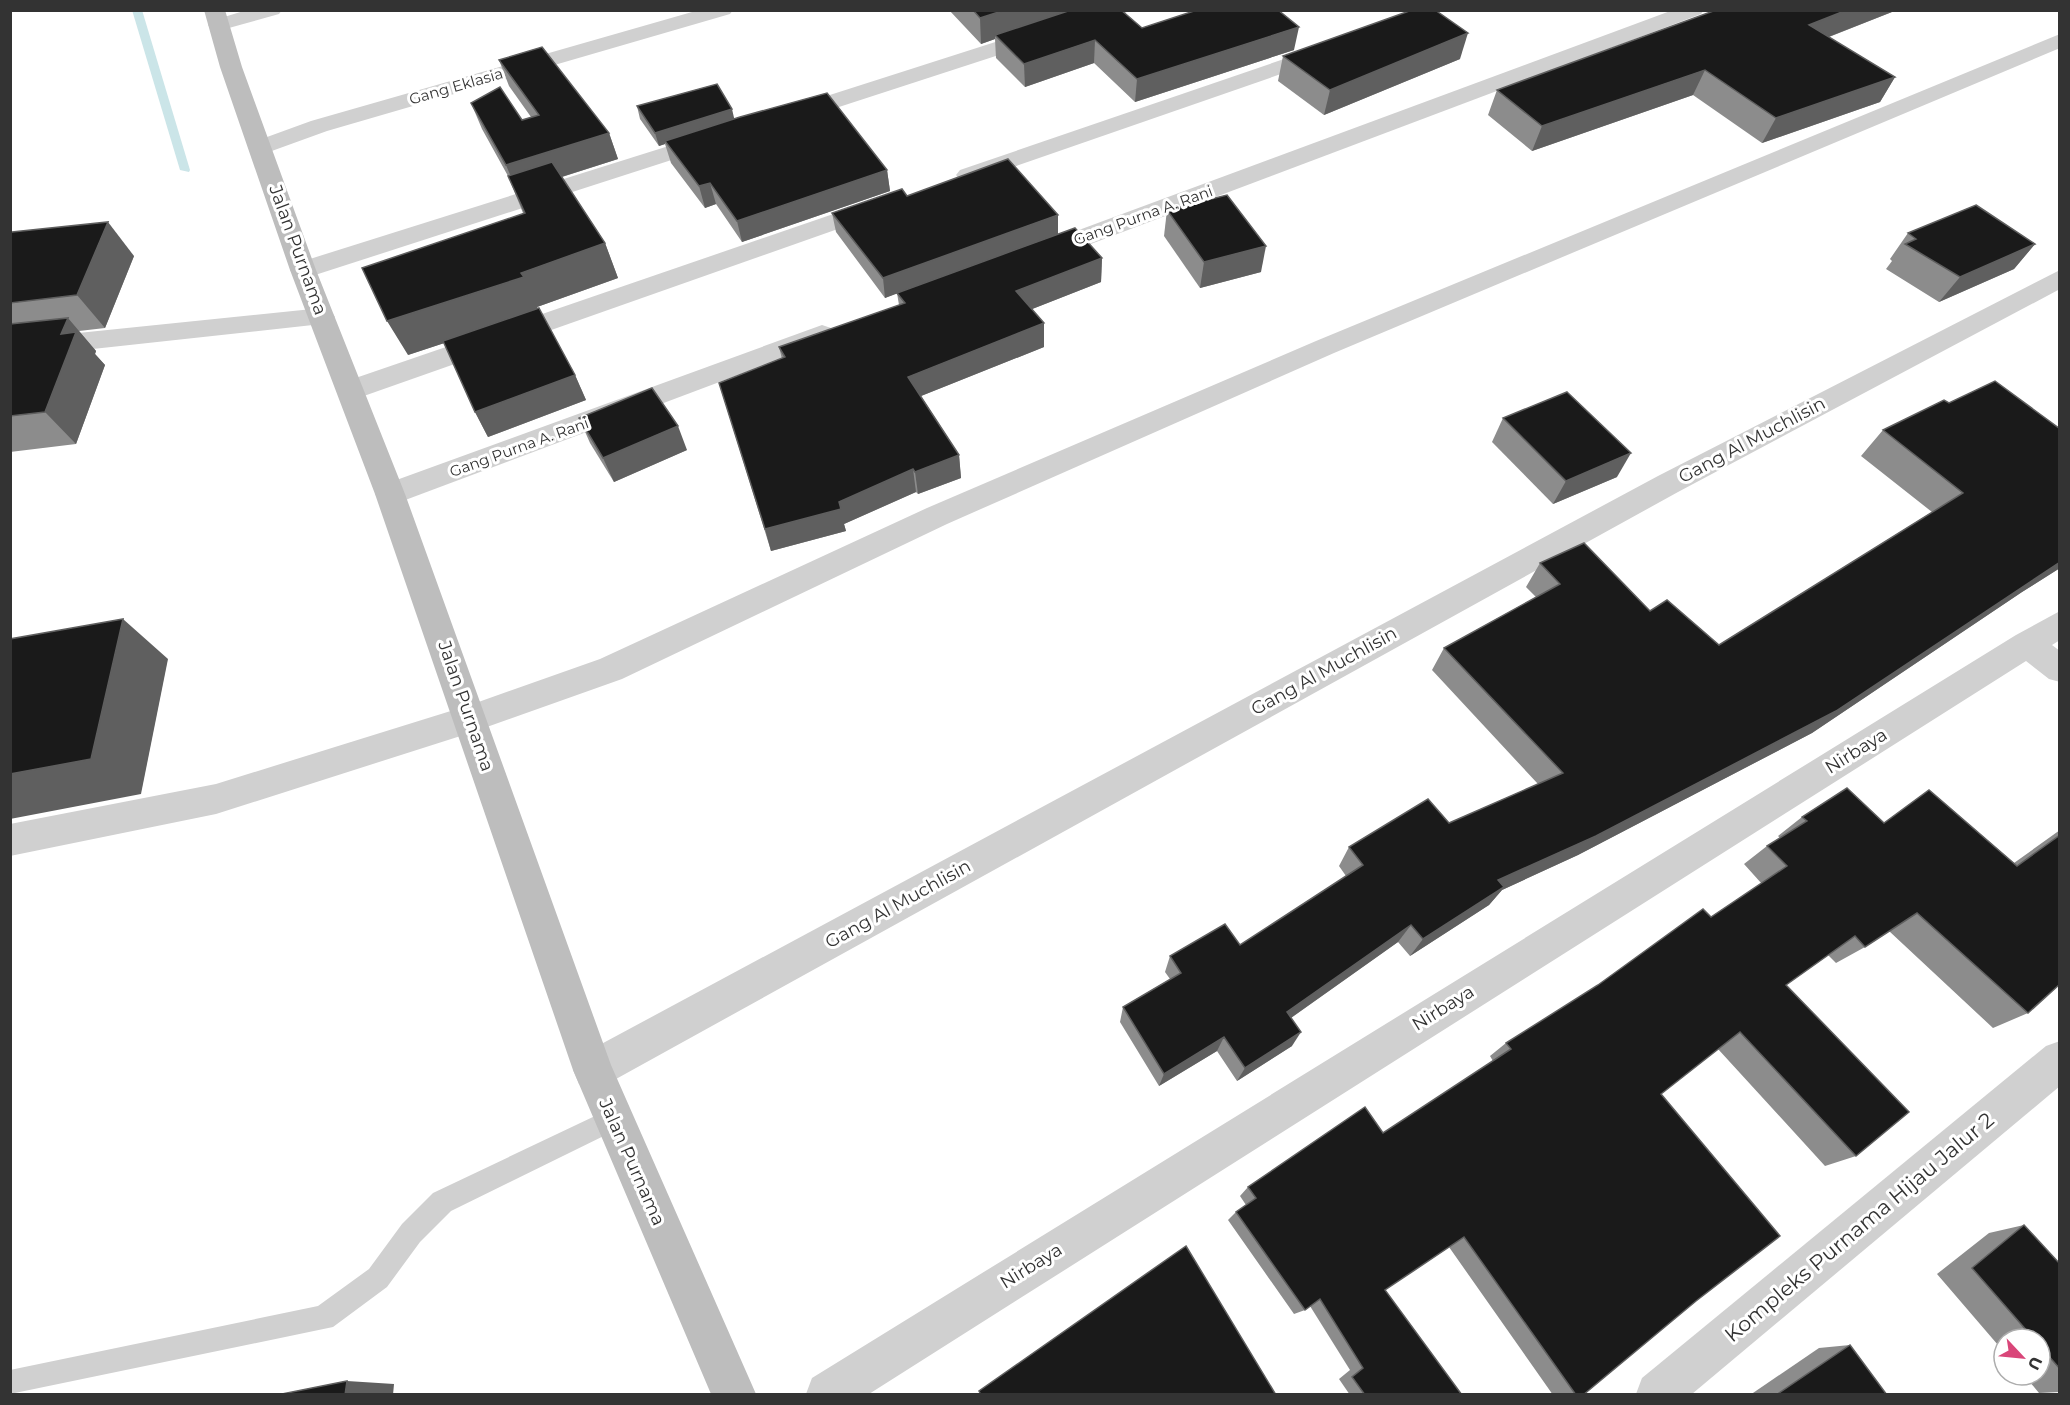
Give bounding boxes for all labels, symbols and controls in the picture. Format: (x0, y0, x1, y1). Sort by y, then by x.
street label: Gang Eklasia (407, 64, 505, 108)
street label: Jalan Purnama (264, 181, 332, 318)
street label: Gang Purna A. Rani (1071, 181, 1215, 249)
street label: Gang Al Muchlisin (1675, 392, 1829, 488)
street label: Gang Purna A. Rani (447, 413, 591, 481)
street label: Gang Al Muchlisin (1247, 622, 1401, 720)
street label: Jalan Purnama (433, 637, 499, 774)
street label: Nirbaya (1821, 723, 1891, 779)
street label: Gang Al Muchlisin (821, 855, 975, 953)
street label: Nirbaya (1408, 980, 1478, 1036)
street label: Jalan Purnama (594, 1094, 670, 1229)
street label: Kompleks Purnama Hijau Jalur 2 (1719, 1107, 1999, 1347)
street label: Nirbaya (996, 1238, 1066, 1294)
north arrow (1992, 1327, 2052, 1387)
text: U (2024, 1354, 2046, 1373)

